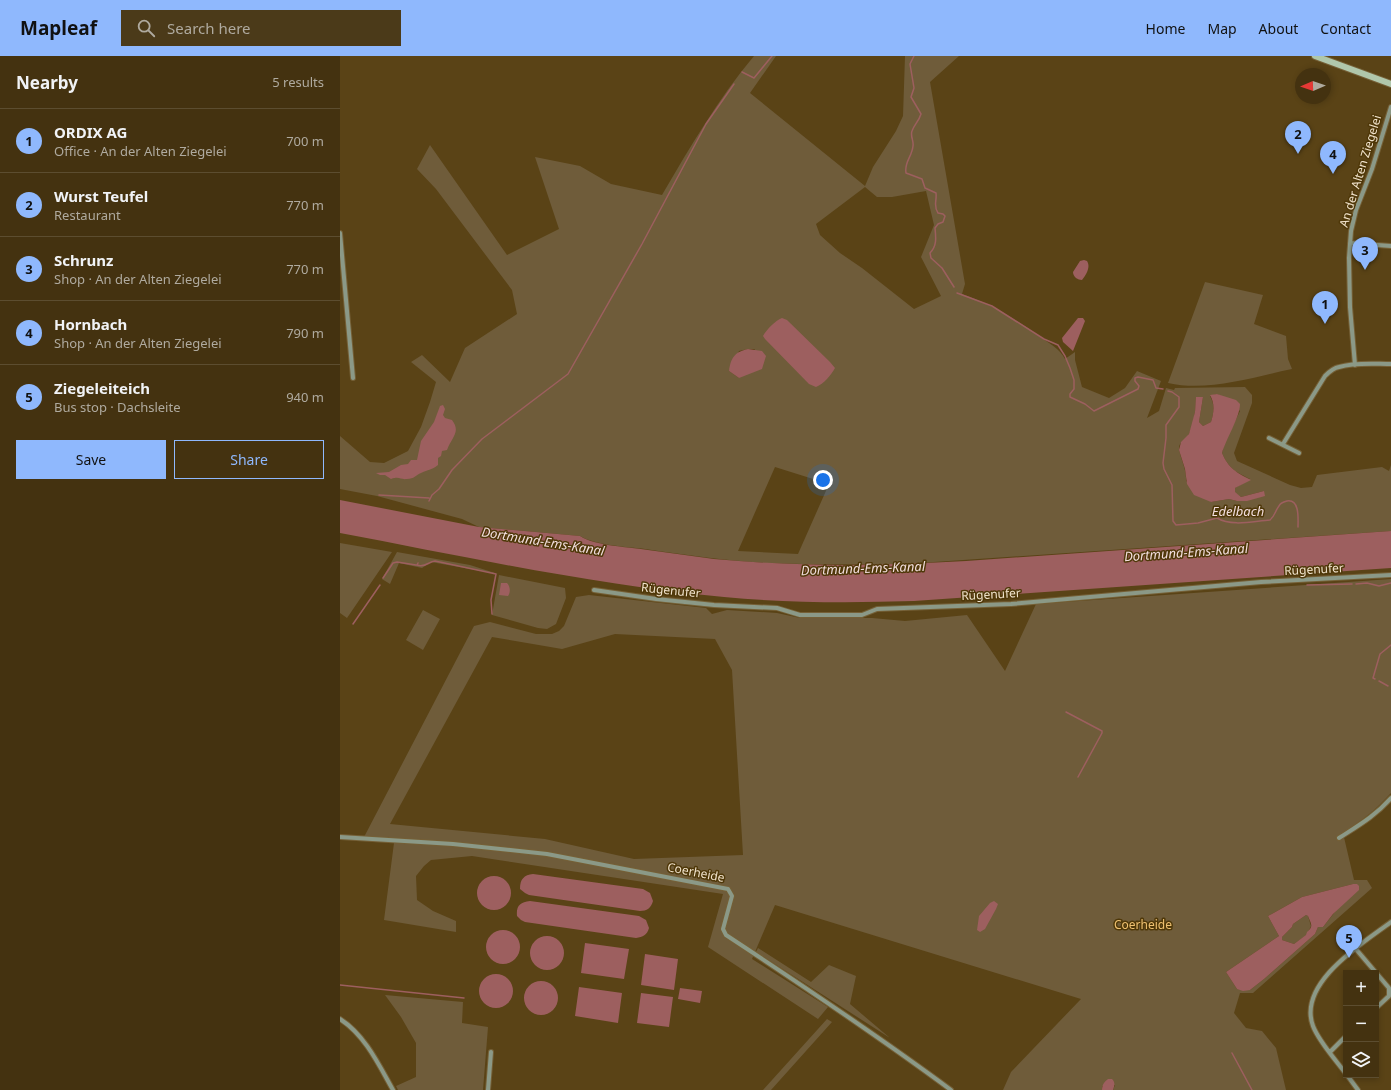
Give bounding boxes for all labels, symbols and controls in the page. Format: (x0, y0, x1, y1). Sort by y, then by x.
search box (121, 10, 401, 46)
text: Mapleaf (20, 15, 97, 41)
icon: search (135, 17, 157, 39)
text: Search here (167, 18, 251, 38)
text: Home (1146, 19, 1185, 38)
text: Map (1207, 19, 1237, 38)
text: About (1259, 19, 1298, 38)
text: Contact (1320, 19, 1371, 38)
north arrow (1295, 68, 1331, 104)
text: Nearby (16, 71, 78, 94)
text: 5 results (272, 73, 324, 91)
street label: An der Alten Ziegelei (1335, 113, 1385, 229)
pin: 2 (1285, 121, 1311, 154)
text: ORDIX AG (54, 122, 127, 142)
text: 1 (25, 132, 33, 150)
text: 700 m (286, 132, 324, 150)
pin: 4 (1320, 141, 1346, 174)
text: Office · An der Alten Ziegelei (54, 142, 227, 160)
text: Wurst Teufel (54, 186, 148, 206)
text: 2 (25, 196, 33, 214)
text: 770 m (286, 196, 324, 214)
text: Restaurant (54, 206, 121, 224)
pin: 3 (1352, 237, 1378, 270)
text: Schrunz (54, 250, 113, 270)
text: 3 (25, 260, 33, 278)
text: 770 m (286, 260, 324, 278)
text: Shop · An der Alten Ziegelei (54, 270, 222, 288)
pin: 1 (1312, 291, 1338, 324)
text: Hornbach (54, 314, 127, 334)
text: 4 (25, 324, 33, 342)
text: 790 m (286, 324, 324, 342)
text: Shop · An der Alten Ziegelei (54, 334, 222, 352)
text: Ziegeleiteich (54, 378, 150, 398)
text: 5 (25, 388, 33, 406)
text: 940 m (286, 388, 324, 406)
text: Bus stop · Dachsleite (54, 398, 180, 416)
button: Save (16, 440, 166, 479)
button: Share (174, 440, 324, 479)
your location (813, 470, 833, 490)
water label: Edelbach (1212, 502, 1264, 520)
water label: Dortmund-Ems-Kanal (480, 522, 606, 560)
water label: Dortmund-Ems-Kanal (1123, 539, 1249, 565)
water label: Dortmund-Ems-Kanal (801, 557, 926, 579)
street label: Rügenufer (1284, 559, 1344, 579)
street label: Rügenufer (640, 578, 702, 602)
street label: Rügenufer (961, 584, 1021, 604)
street label: Coerheide (666, 858, 726, 886)
park label: Coerheide (1114, 916, 1172, 933)
pin: 5 (1336, 925, 1362, 958)
map controls (1343, 970, 1379, 1078)
button: + (1343, 970, 1379, 1006)
button: − (1343, 1006, 1379, 1042)
button: layers (1343, 1042, 1379, 1078)

